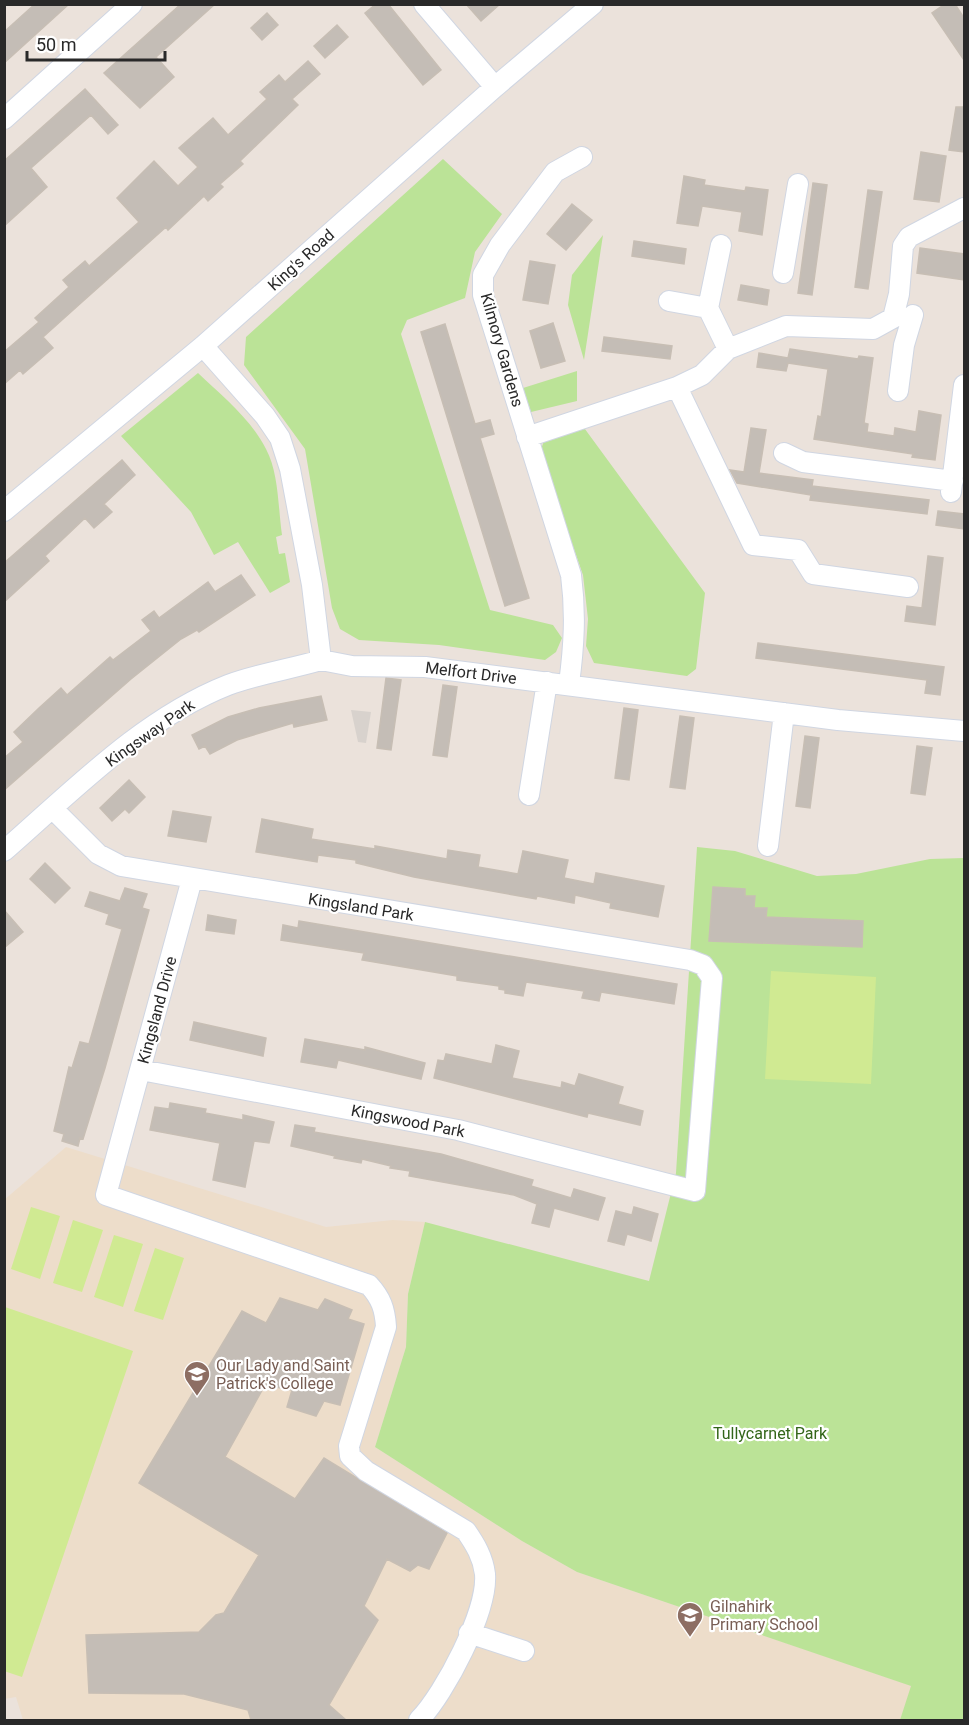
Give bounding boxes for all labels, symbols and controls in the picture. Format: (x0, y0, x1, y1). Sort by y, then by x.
scale bar (27, 24, 165, 62)
text: 50 m (36, 34, 76, 55)
street label: King's Road (264, 225, 338, 295)
street label: Kilmory Gardens (477, 291, 527, 409)
street label: Melfort Drive (424, 658, 518, 688)
street label: Kingsway Park (102, 695, 199, 771)
street label: Kingsland Park (307, 889, 416, 925)
street label: Kingsland Drive (134, 954, 180, 1066)
street label: Kingswood Park (349, 1101, 467, 1142)
place label: Our Lady and Saint Patrick's College (216, 1356, 350, 1393)
school or university icon: Our Lady and Saint Patrick's College (182, 1359, 212, 1397)
park label: Tullycarnet Park (713, 1424, 828, 1443)
place label: Gilnahirk Primary School (710, 1597, 818, 1634)
school or university icon: Gilnahirk Primary School (675, 1600, 705, 1638)

